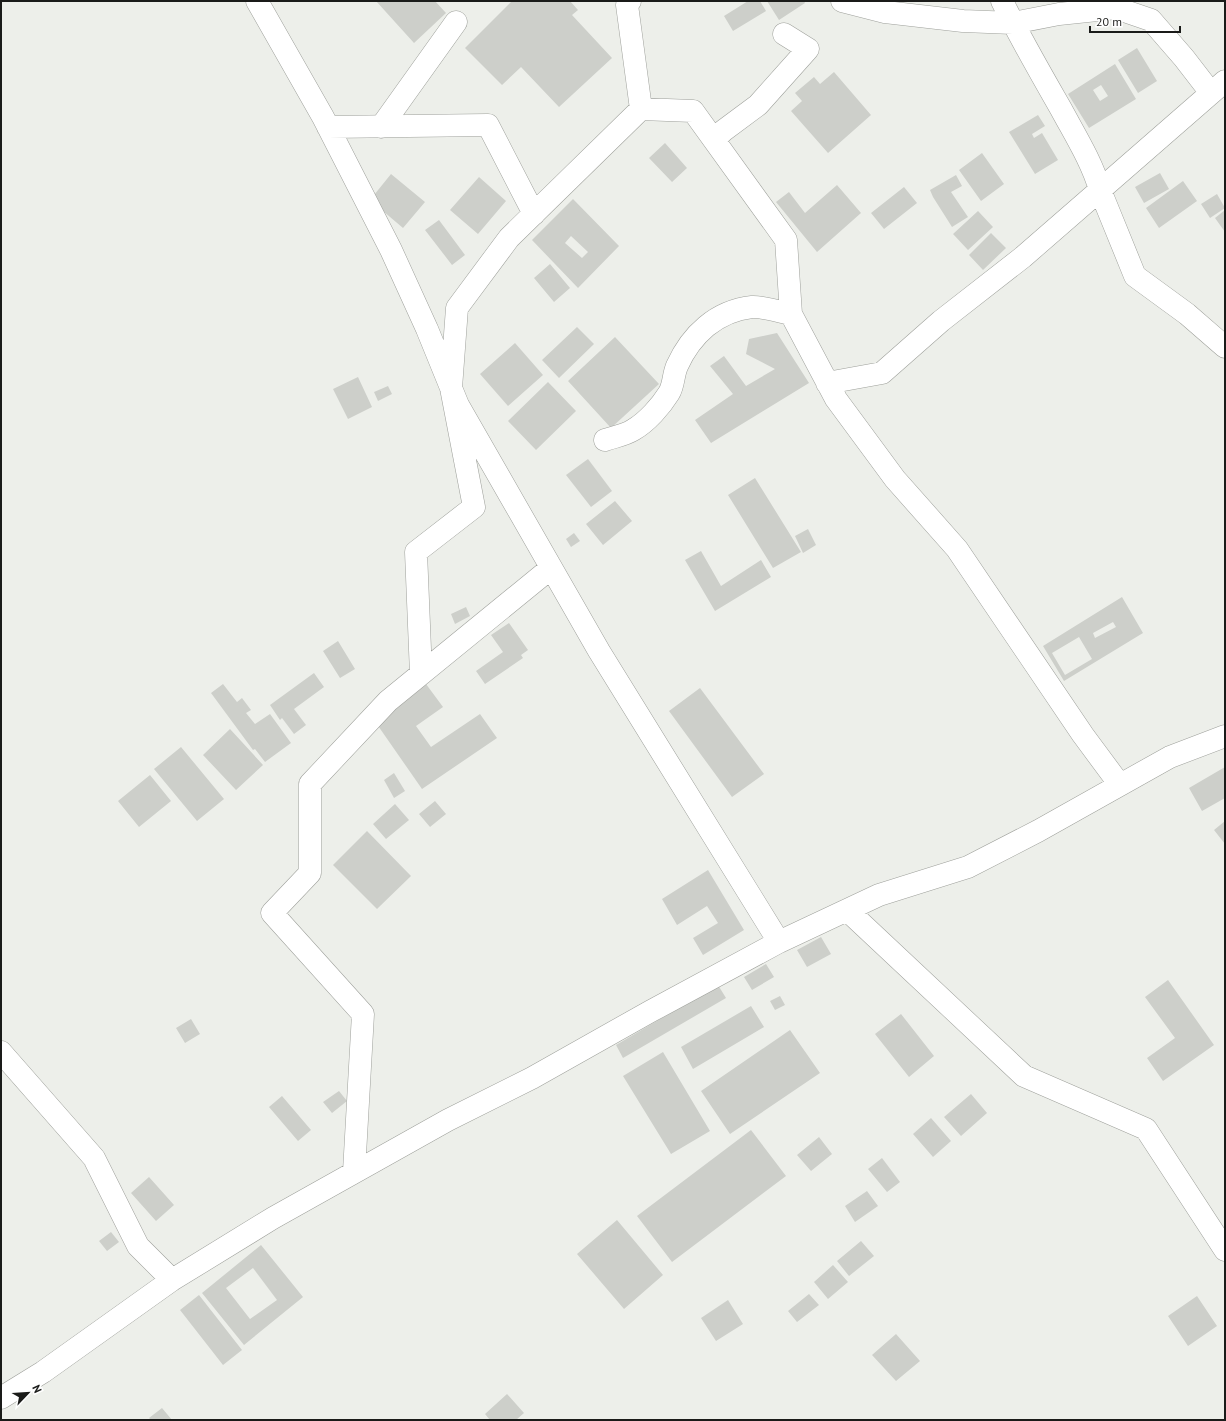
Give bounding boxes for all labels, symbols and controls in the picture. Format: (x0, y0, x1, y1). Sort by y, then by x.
scale bar (1090, 8, 1180, 34)
text: 20 m (1096, 14, 1122, 29)
north arrow (8, 1373, 48, 1413)
text: N (29, 1383, 45, 1395)

